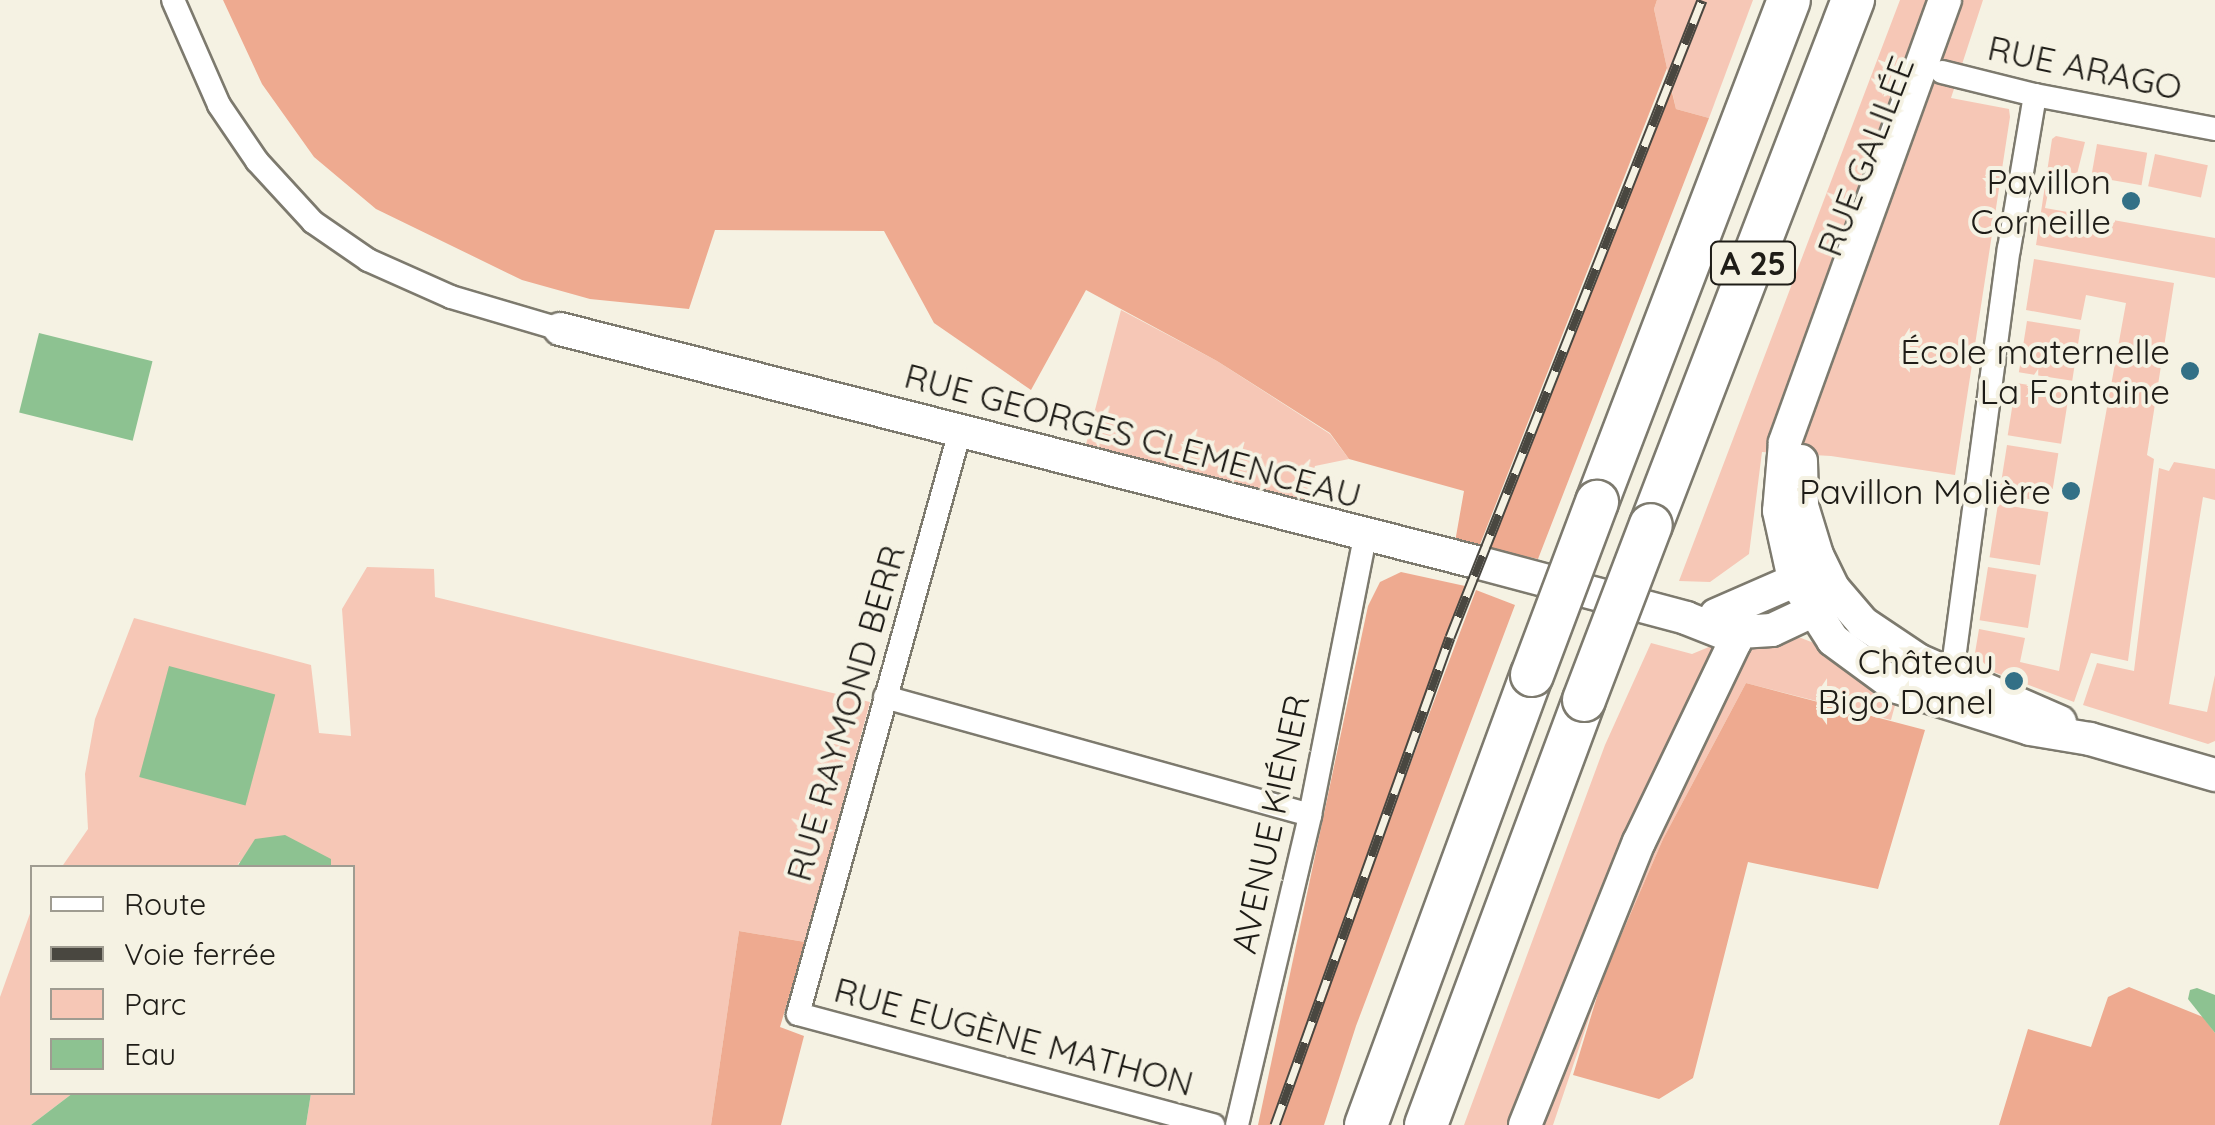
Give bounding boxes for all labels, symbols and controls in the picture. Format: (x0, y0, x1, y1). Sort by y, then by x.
street label: RUE ARAGO (1984, 26, 2186, 108)
street label: RUE GALILÉE (1808, 50, 1922, 262)
place label: Pavillon Corneille (1971, 160, 2111, 242)
marker: Pavillon Corneille (2120, 190, 2142, 212)
road number: A 25 (1708, 236, 1798, 290)
place label: École maternelle La Fontaine (1900, 330, 2170, 412)
street label: RUE GEORGES CLEMENCEAU (900, 354, 1366, 516)
marker: École maternelle La Fontaine (2179, 360, 2201, 382)
place label: Pavillon Molière (1799, 470, 2051, 512)
marker: Pavillon Molière (2060, 480, 2082, 502)
street label: RUE RAYMOND BERR (777, 540, 913, 886)
place label: Château Bigo Danel (1817, 640, 1994, 722)
marker: Château Bigo Danel (2003, 670, 2025, 692)
street label: AVENUE KIÉNER (1222, 691, 1318, 957)
legend (30, 865, 355, 1095)
text: Route (124, 885, 206, 923)
text: Voie ferrée (124, 935, 276, 973)
street label: RUE EUGÈNE MATHON (830, 968, 1198, 1104)
text: Parc (124, 985, 186, 1023)
text: Eau (124, 1035, 176, 1073)

